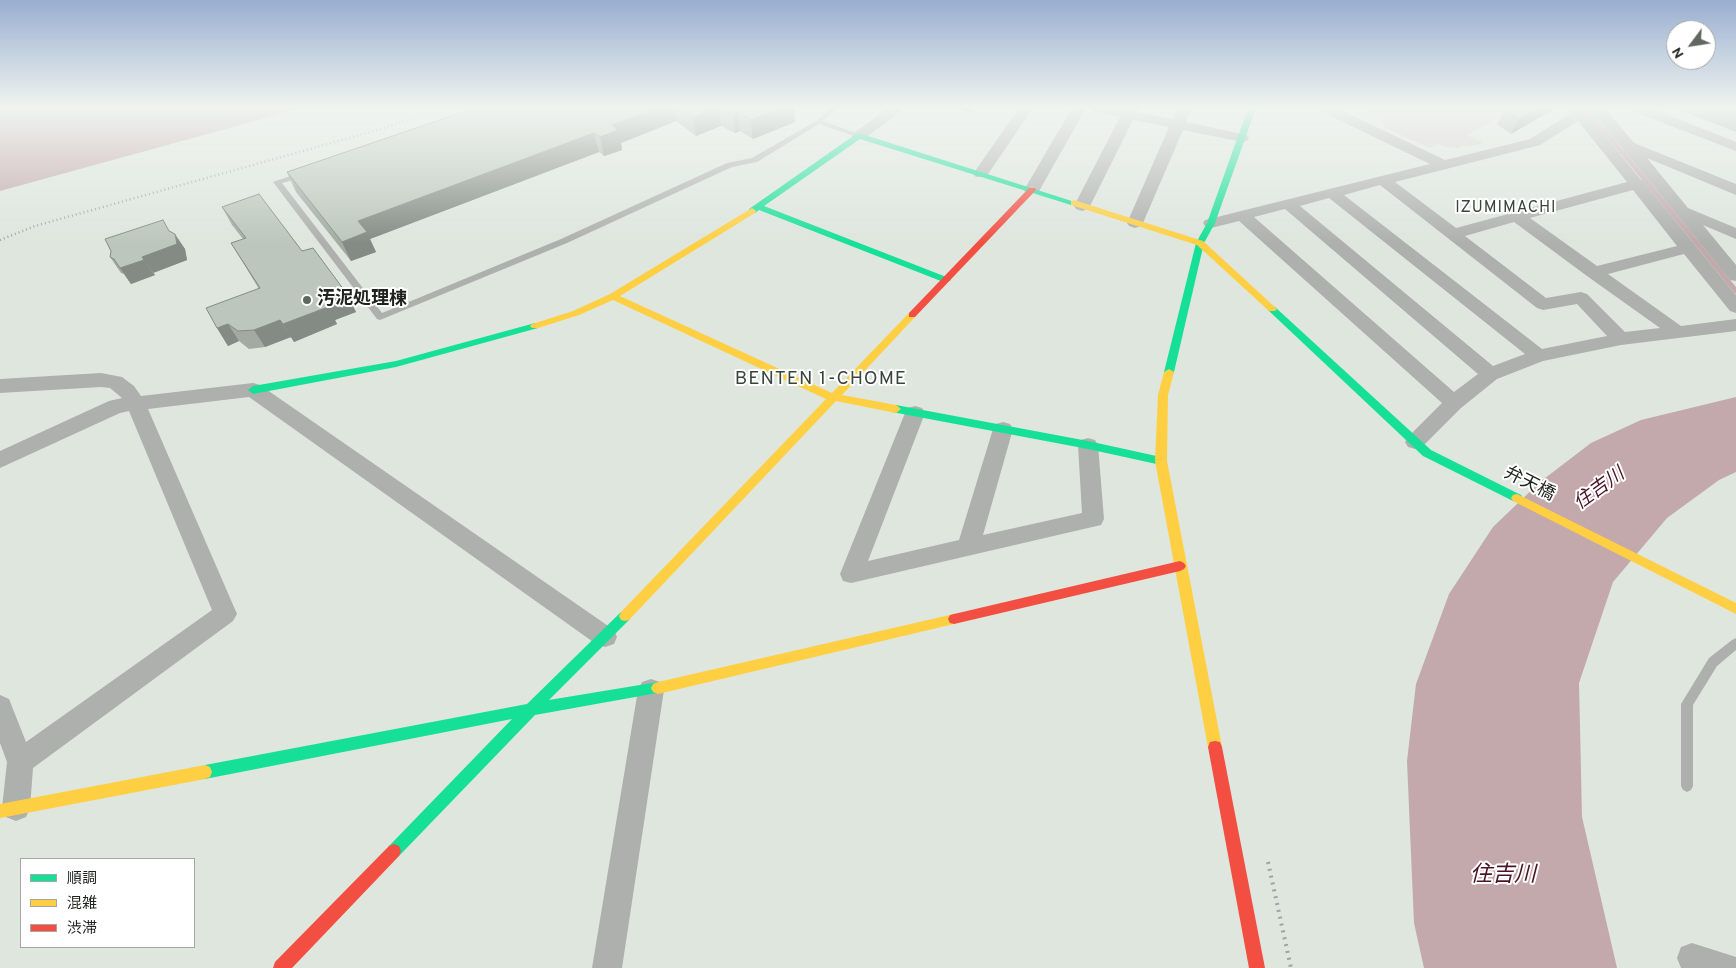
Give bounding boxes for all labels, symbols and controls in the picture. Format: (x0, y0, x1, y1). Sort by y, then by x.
north arrow (1666, 20, 1716, 70)
text: N (1669, 44, 1688, 61)
district label: IZUMIMACHI (1454, 199, 1558, 219)
place label: 汚泥処理棟 (317, 289, 407, 311)
marker: 汚泥処理棟 (301, 294, 313, 306)
district label: BENTEN 1-CHOME (733, 369, 909, 391)
street label: 弁天橋 (1500, 463, 1558, 507)
water label: 住吉川 (1570, 464, 1630, 516)
legend (20, 858, 195, 948)
water label: 住吉川 (1470, 864, 1536, 890)
text: 順調 (67, 870, 97, 889)
text: 混雑 (67, 895, 97, 914)
text: 渋滞 (67, 920, 97, 939)

